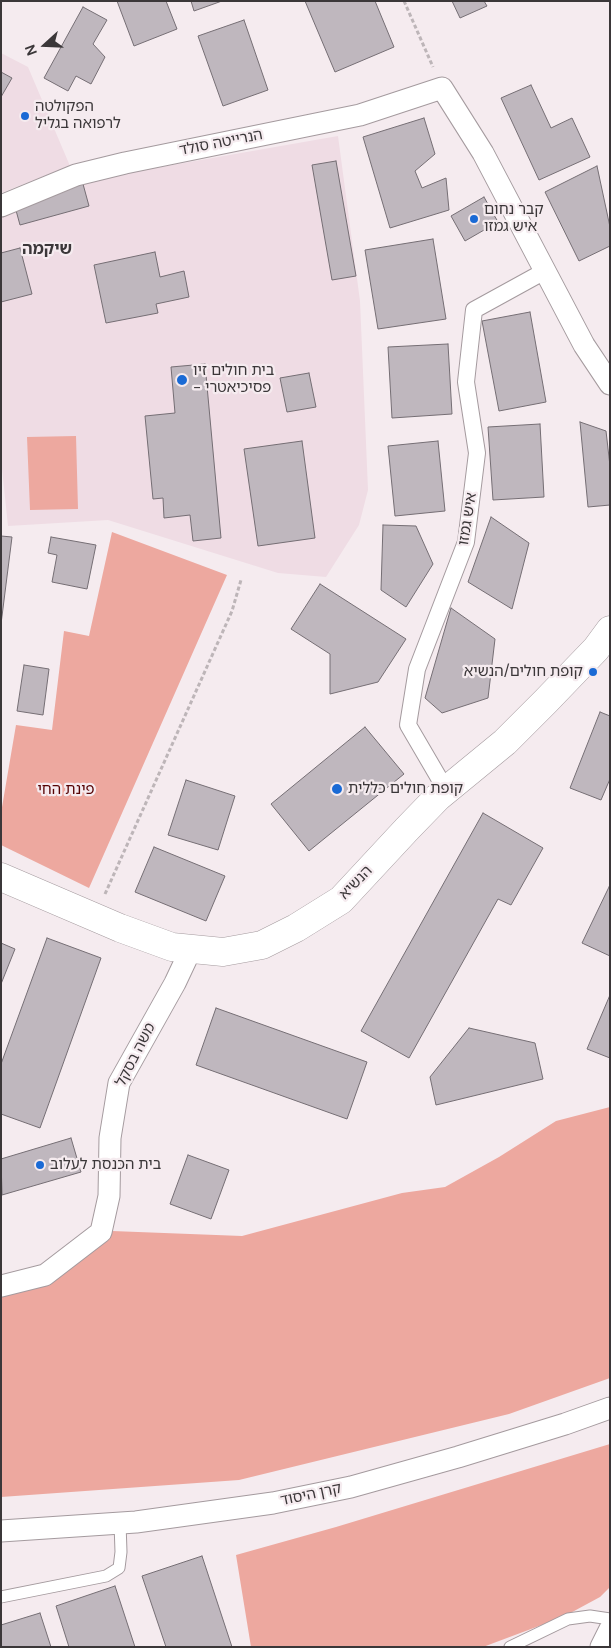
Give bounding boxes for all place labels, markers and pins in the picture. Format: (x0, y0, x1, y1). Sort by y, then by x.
place label: הפקולטה לרפואה בגליל (35, 98, 121, 133)
marker: הפקולטה לרפואה בגליל (19, 110, 31, 122)
place label: קבר נחום איש גמזו (484, 201, 544, 236)
marker: קבר נחום איש גמזו (468, 213, 480, 225)
place label: בית חולים זיו - פסיכיאטרי (193, 362, 274, 397)
marker: בית חולים זיו - פסיכיאטרי (175, 373, 189, 387)
place label: קופת חולים/הנשיא (464, 663, 583, 681)
marker: קופת חולים/הנשיא (587, 666, 599, 678)
place label: קופת חולים כללית (348, 780, 463, 798)
marker: קופת חולים כללית (330, 782, 344, 796)
place label: בית הכנסת לעלוב (50, 1156, 161, 1174)
marker: בית הכנסת לעלוב (34, 1159, 46, 1171)

